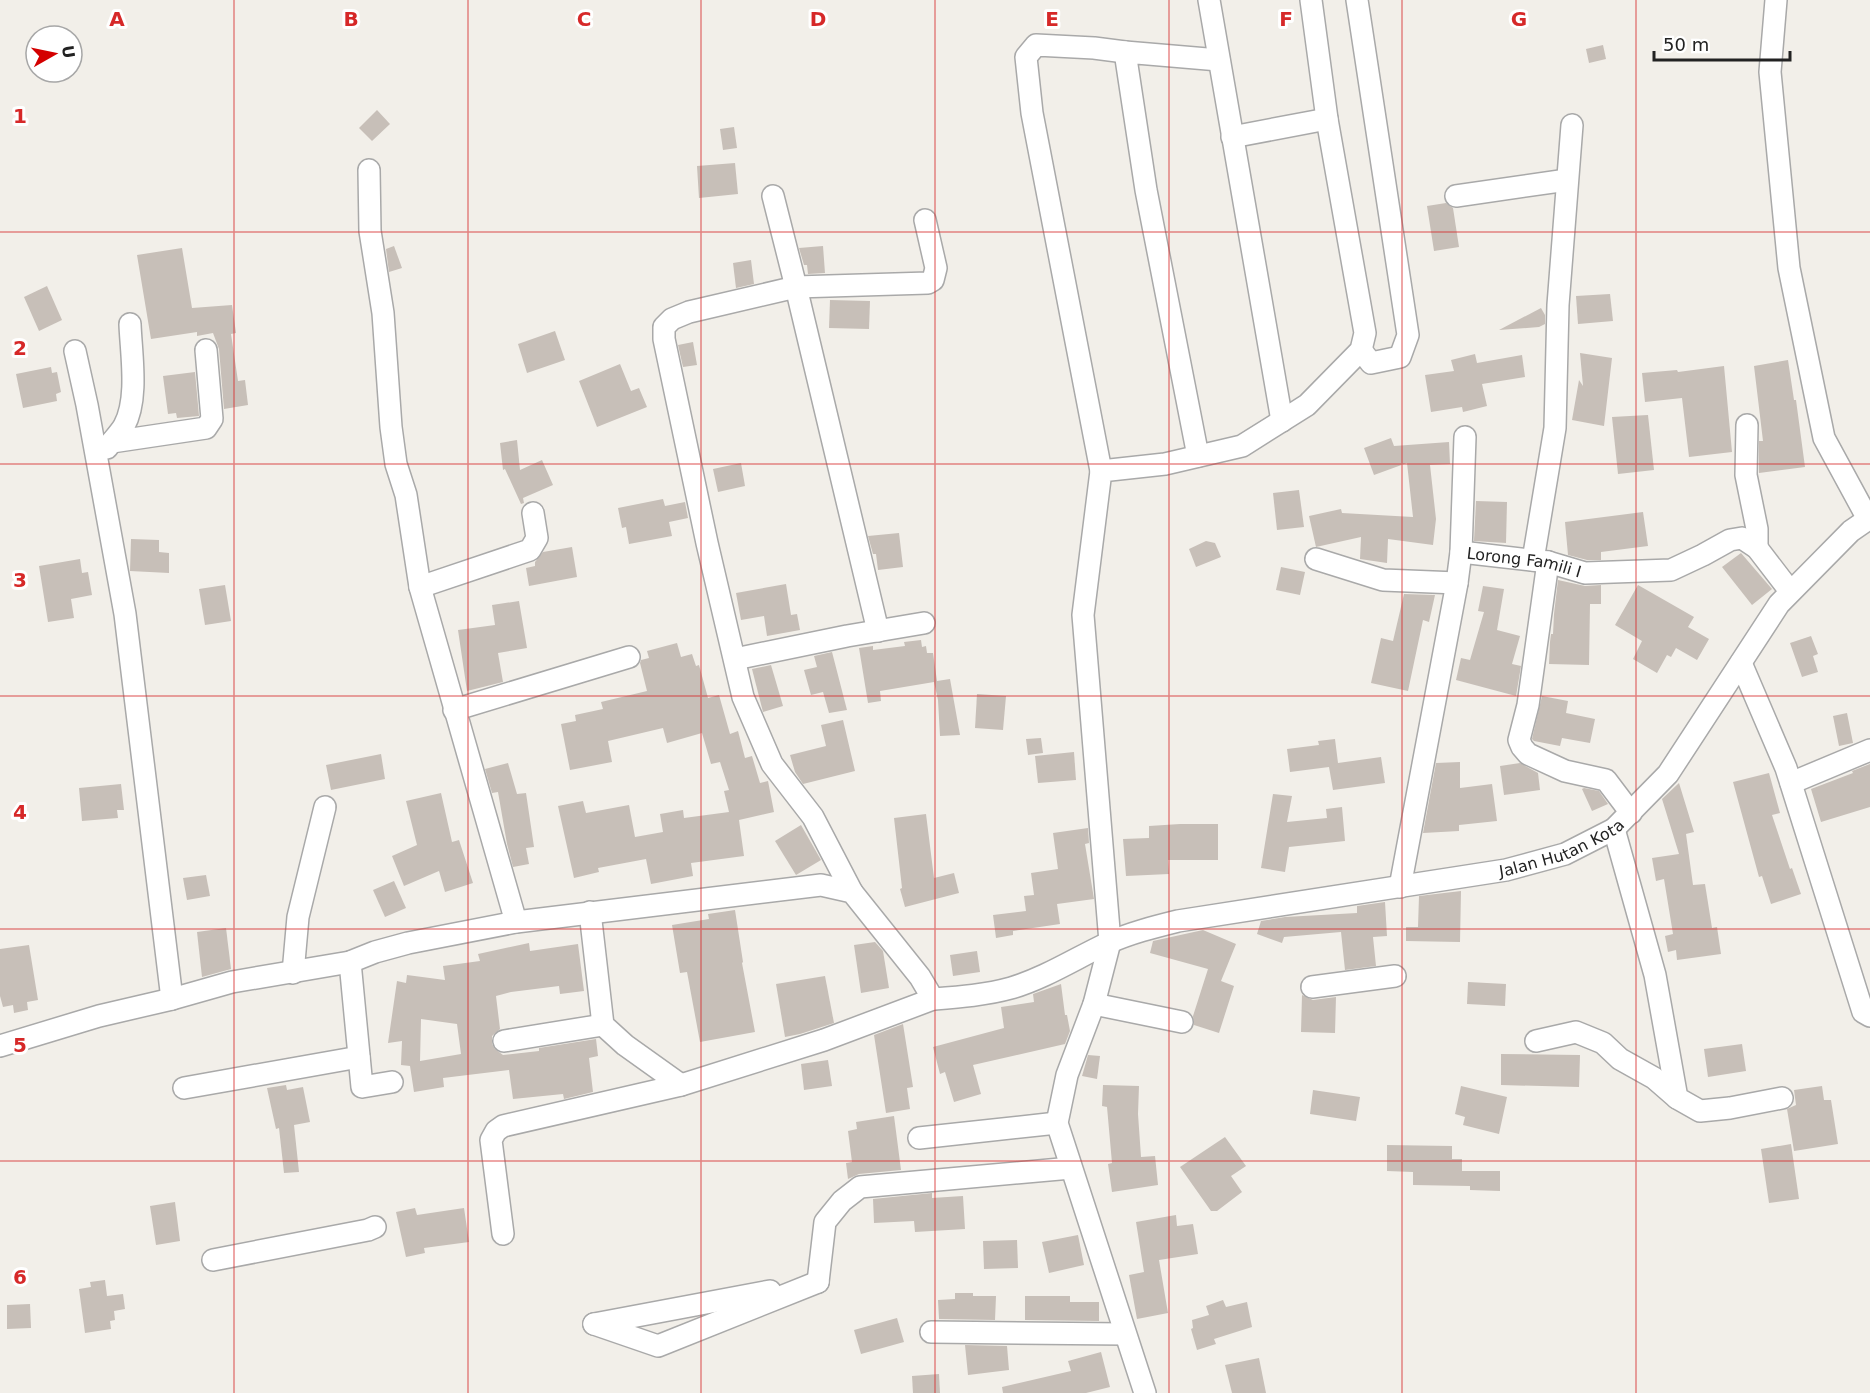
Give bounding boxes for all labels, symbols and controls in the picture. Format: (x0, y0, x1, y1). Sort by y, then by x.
text: A (109, 7, 125, 31)
text: B (343, 7, 359, 31)
text: C (577, 7, 591, 31)
text: D (810, 7, 826, 31)
text: E (1045, 7, 1059, 31)
text: F (1279, 7, 1293, 31)
text: G (1511, 7, 1527, 31)
north arrow (24, 24, 84, 84)
scale bar (1654, 24, 1790, 62)
text: 50 m (1663, 34, 1709, 55)
text: U (58, 44, 79, 60)
text: 1 (13, 104, 27, 128)
text: 2 (13, 336, 27, 360)
street label: Lorong Famili I (1466, 543, 1584, 581)
text: 3 (13, 568, 27, 592)
text: 4 (13, 800, 27, 824)
street label: Jalan Hutan Kota (1497, 815, 1628, 881)
text: 5 (13, 1033, 27, 1057)
text: 6 (13, 1265, 27, 1289)

